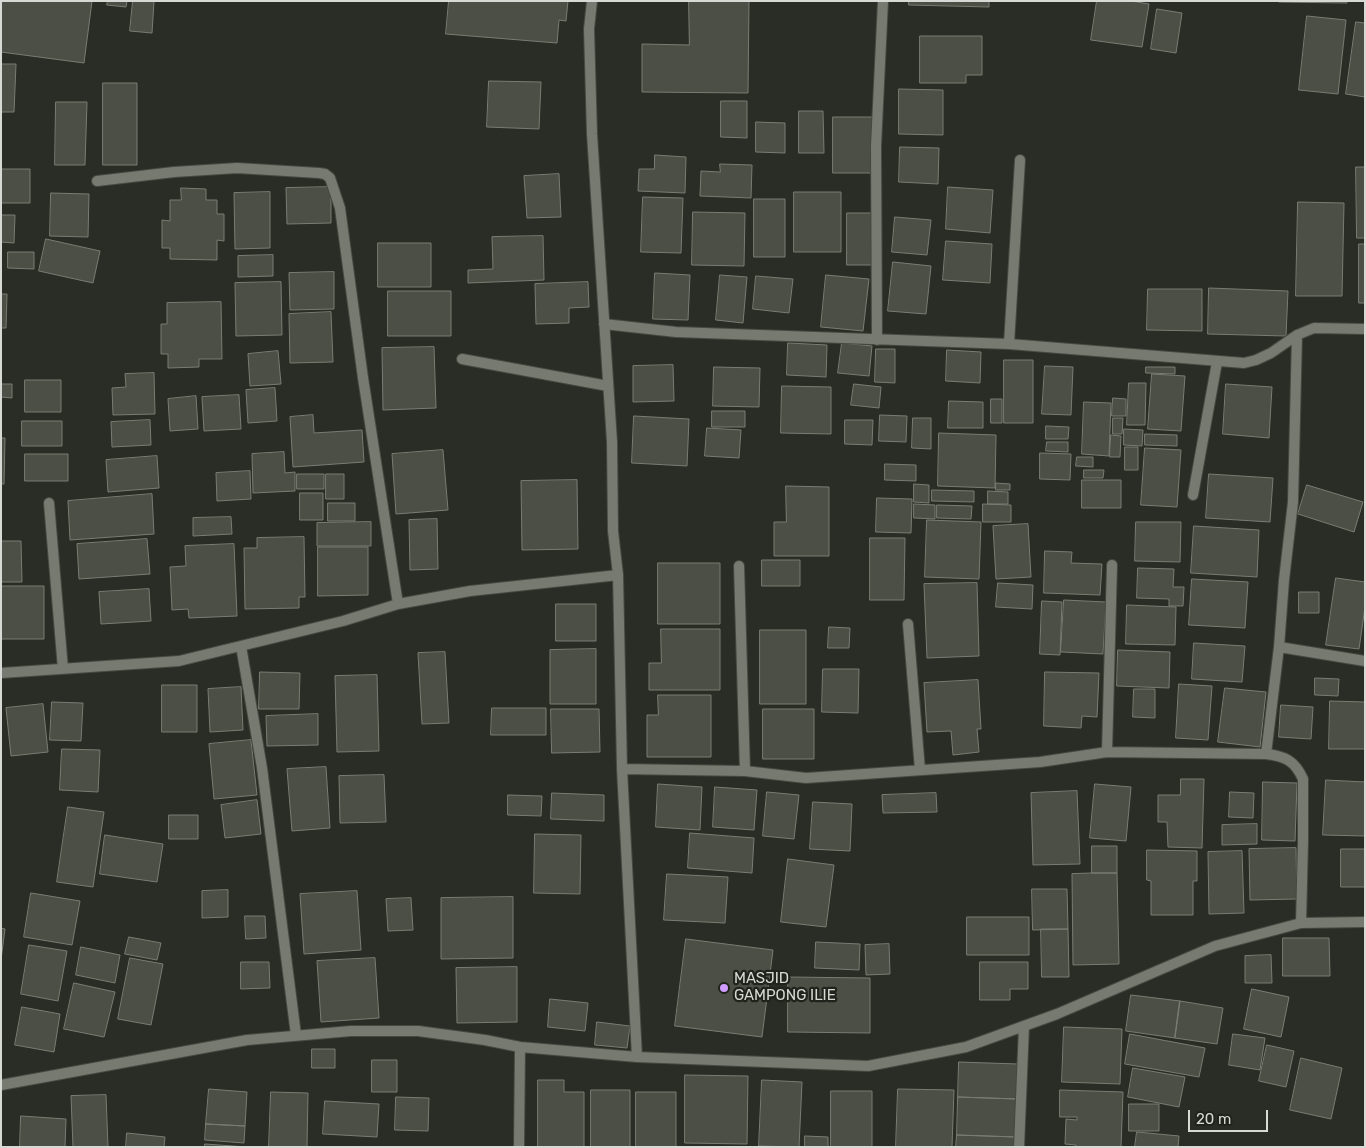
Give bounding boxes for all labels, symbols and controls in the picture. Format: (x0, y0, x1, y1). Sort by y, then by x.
place label: MASJID GAMPONG ILIE (734, 970, 836, 1005)
marker: MASJID GAMPONG ILIE (718, 982, 730, 994)
scale bar (1191, 1100, 1271, 1132)
text: 20 m (1196, 1110, 1231, 1128)

